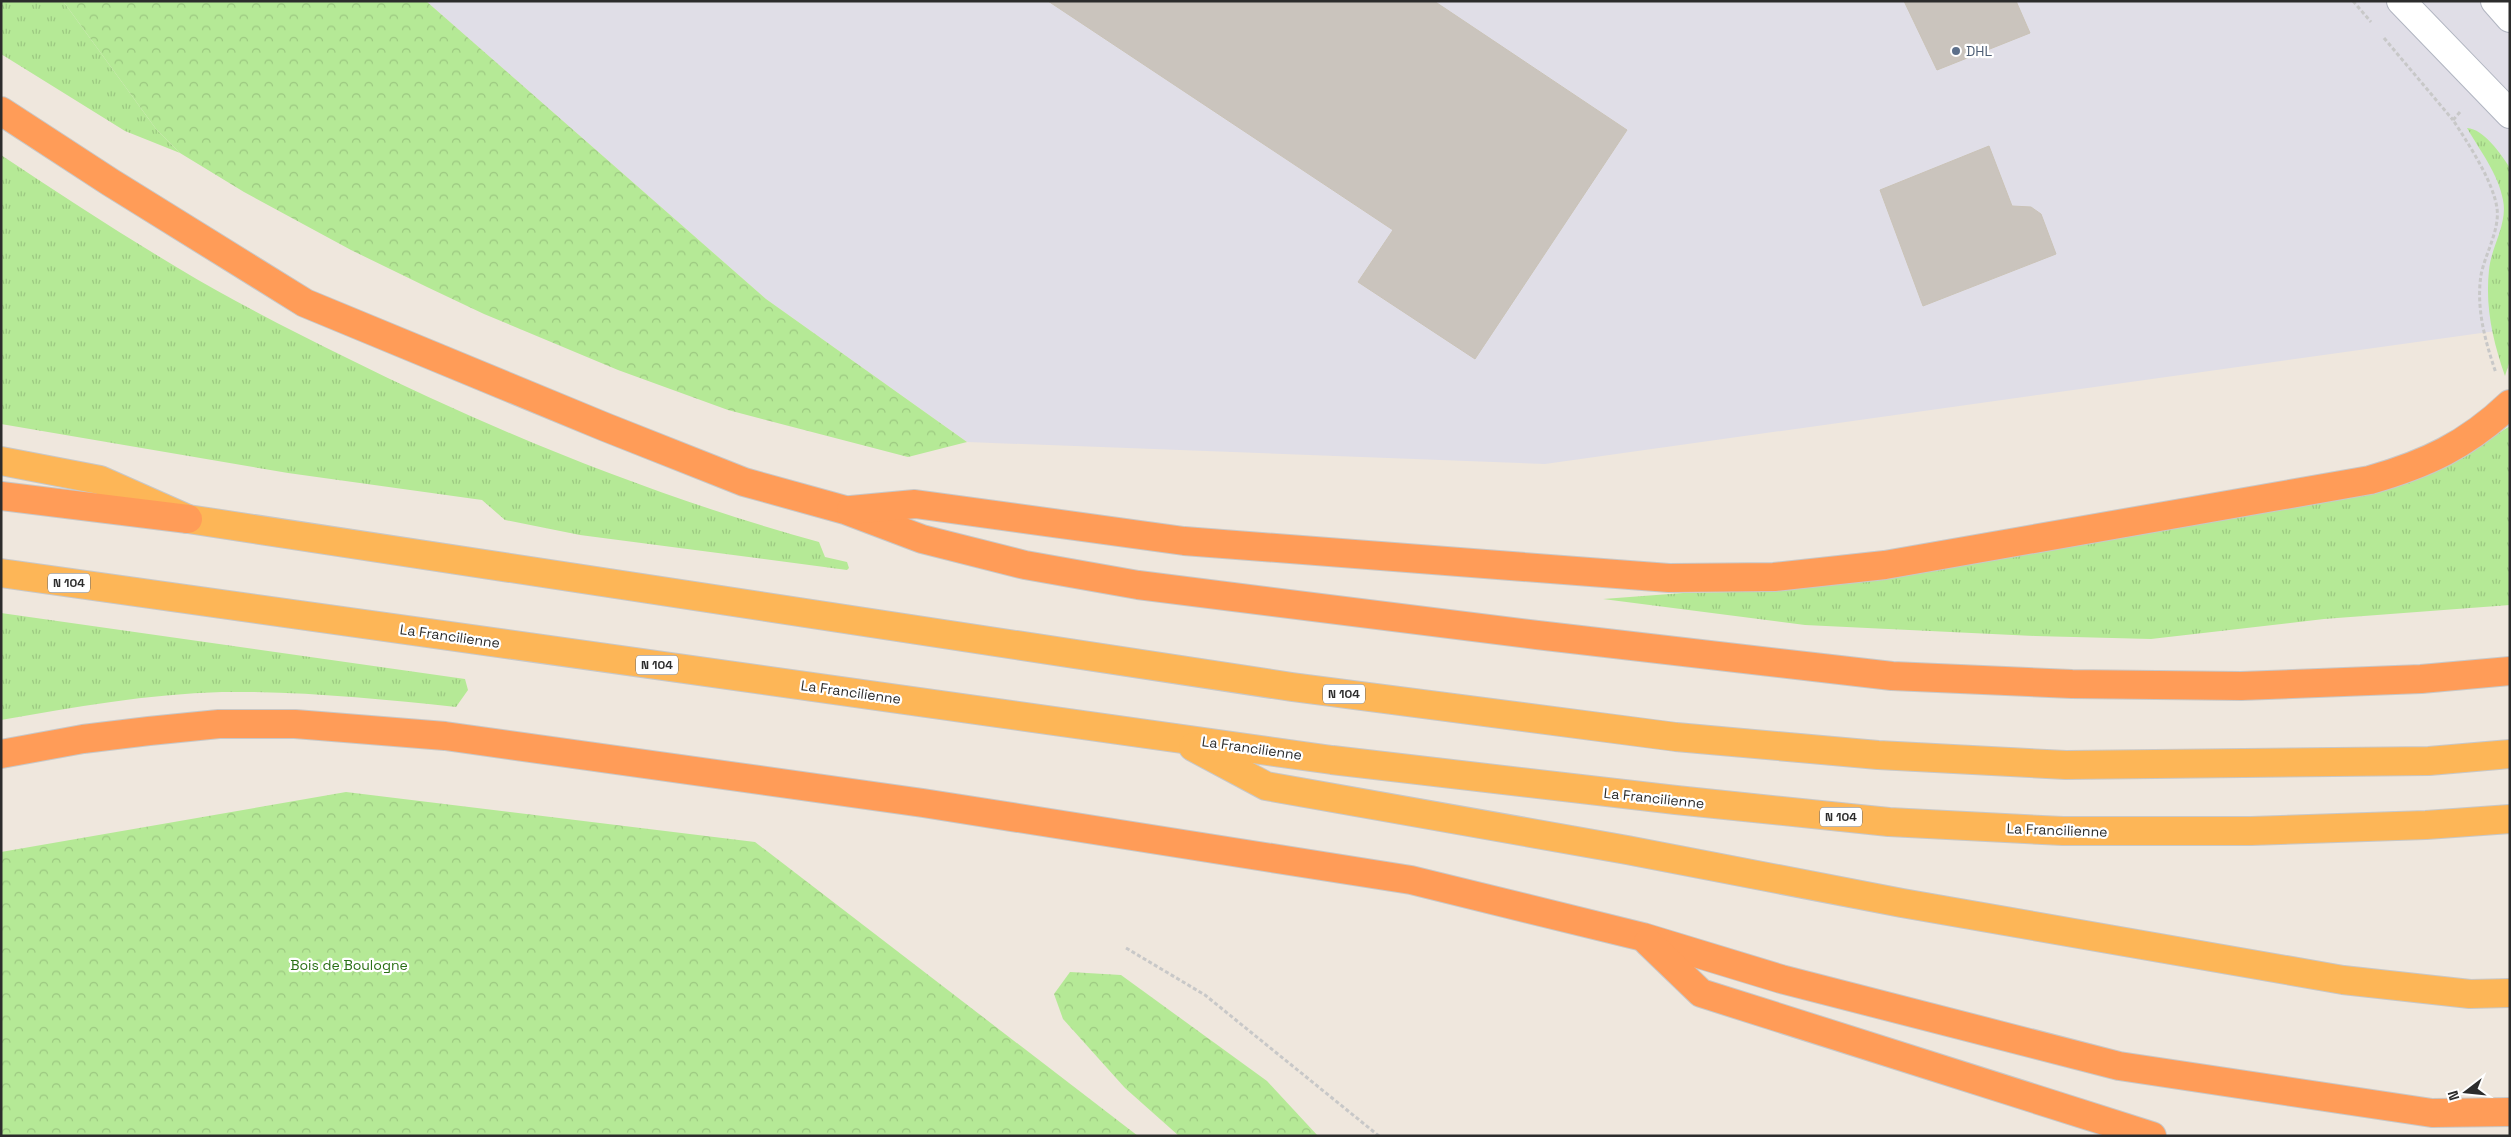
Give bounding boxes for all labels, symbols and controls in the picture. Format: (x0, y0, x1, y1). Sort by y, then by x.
place label: DHL (1966, 42, 1992, 60)
marker: DHL (1950, 45, 1962, 57)
road number: N 104 (48, 574, 90, 592)
street label: La Francilienne (399, 620, 501, 652)
road number: N 104 (636, 656, 678, 674)
street label: La Francilienne (800, 676, 902, 708)
road number: N 104 (1323, 684, 1365, 704)
street label: La Francilienne (1201, 732, 1303, 764)
street label: La Francilienne (1603, 784, 1705, 812)
road number: N 104 (1820, 808, 1862, 826)
street label: La Francilienne (2006, 819, 2108, 841)
park label: Bois de Boulogne (290, 956, 408, 974)
north arrow (2441, 1067, 2491, 1117)
text: N (2444, 1089, 2463, 1103)

